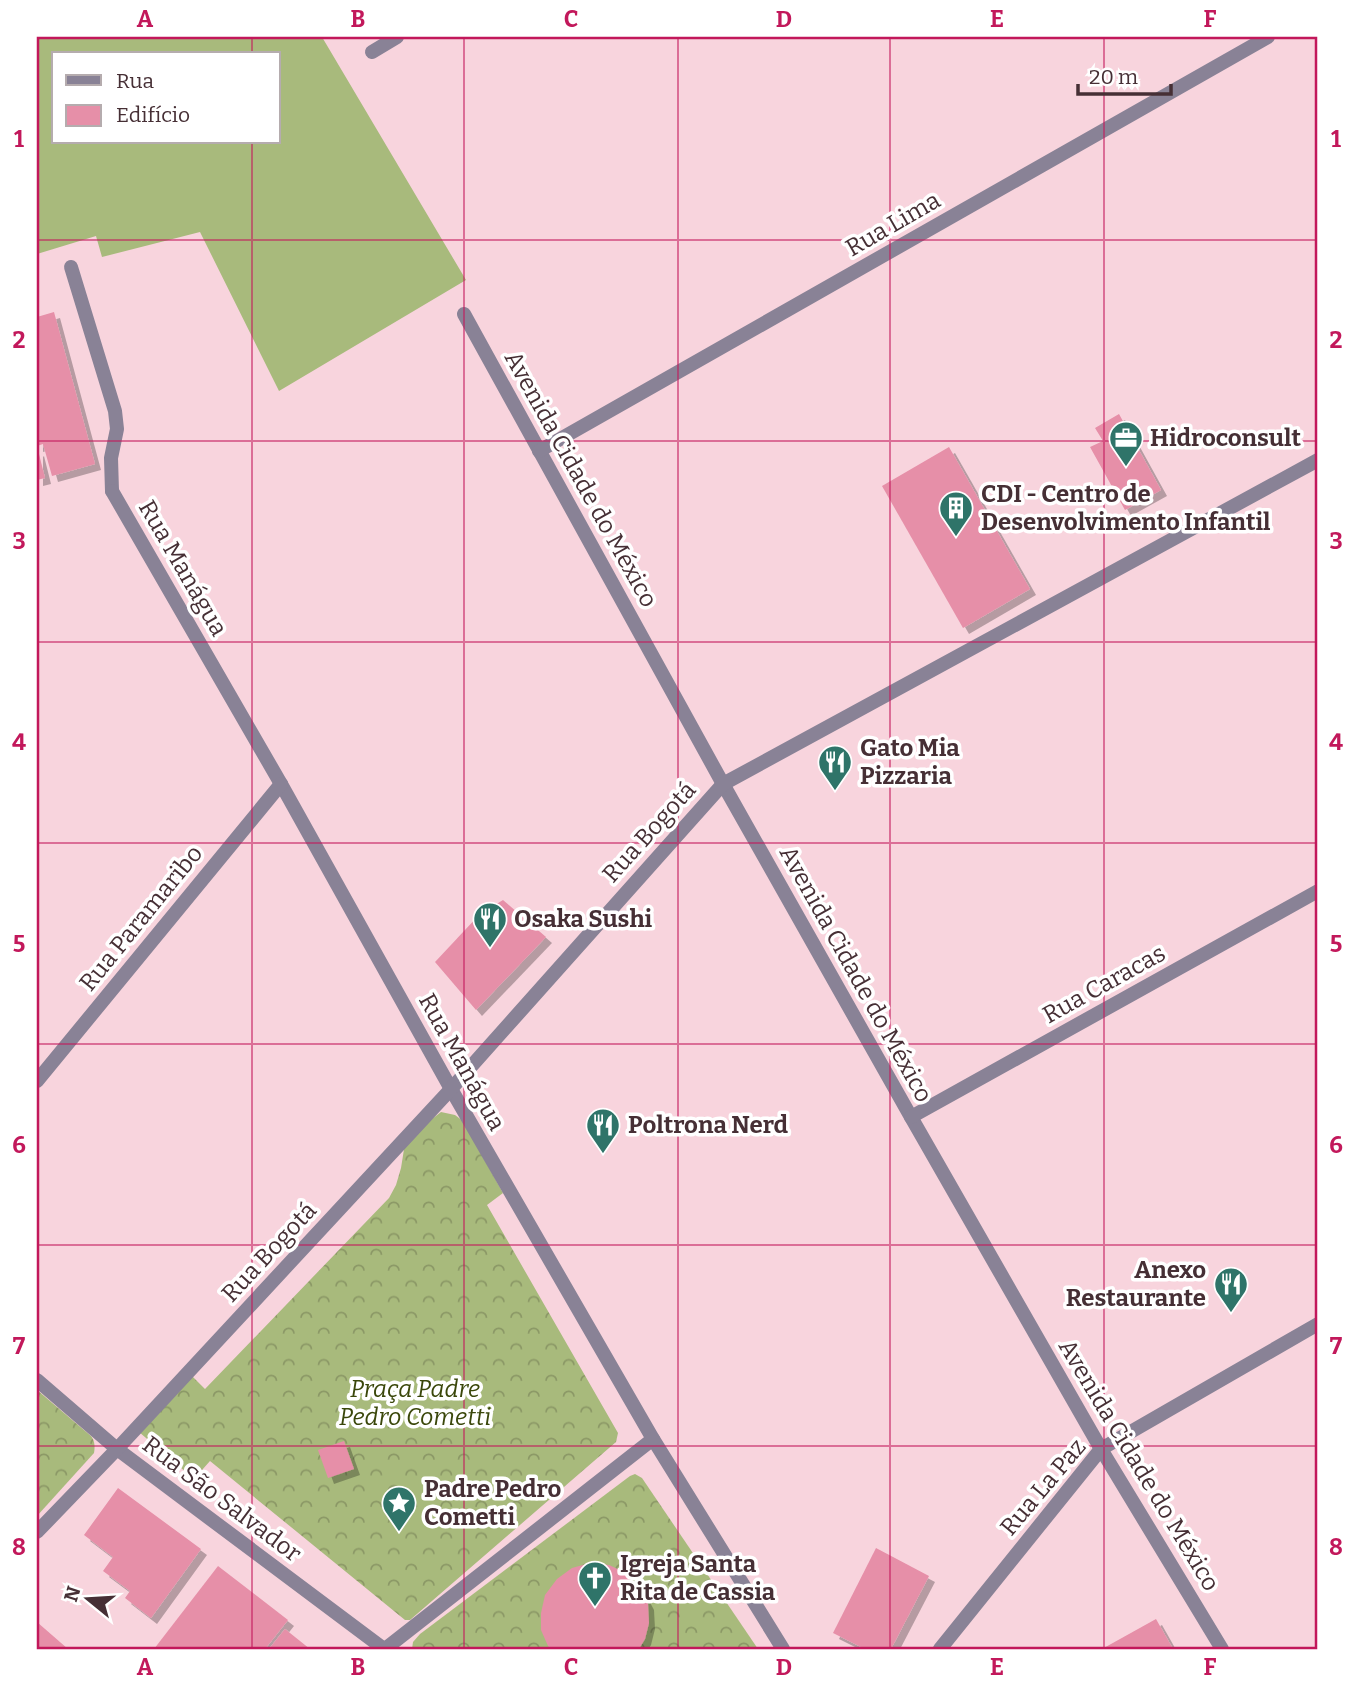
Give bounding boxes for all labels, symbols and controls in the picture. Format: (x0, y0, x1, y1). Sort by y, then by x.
text: A (137, 5, 154, 33)
text: B (351, 5, 365, 33)
text: C (564, 5, 578, 33)
text: D (776, 5, 792, 33)
text: E (990, 5, 1004, 33)
text: F (1204, 5, 1217, 33)
legend (52, 52, 280, 144)
scale bar (1078, 52, 1171, 96)
text: 20 m (1089, 64, 1138, 90)
text: Rua (116, 68, 154, 94)
text: Edifício (116, 102, 190, 128)
text: 1 (14, 125, 24, 153)
text: 1 (1331, 125, 1341, 153)
street label: Rua Lima (841, 186, 945, 262)
text: 2 (13, 326, 26, 354)
text: 2 (1330, 326, 1343, 354)
street label: Avenida Cidade do México (499, 346, 663, 612)
office icon: Hidroconsult (1107, 419, 1145, 468)
place label: Hidroconsult (1150, 424, 1301, 452)
place label: CDI - Centro de Desenvolvimento Infantil (981, 480, 1271, 536)
building icon: CDI - Centro de Desenvolvimento Infantil (937, 489, 975, 538)
street label: Rua Manágua (133, 495, 233, 641)
text: 3 (12, 527, 26, 555)
text: 3 (1329, 527, 1343, 555)
text: 4 (12, 728, 26, 756)
text: 4 (1329, 728, 1343, 756)
place label: Gato Mia Pizzaria (860, 734, 960, 790)
restaurant icon: Gato Mia Pizzaria (816, 743, 854, 792)
street label: Rua Bogotá (597, 776, 701, 888)
street label: Rua Paramaribo (74, 840, 208, 996)
street label: Avenida Cidade do México (774, 841, 938, 1107)
restaurant icon: Osaka Sushi (471, 900, 509, 949)
place label: Osaka Sushi (514, 905, 653, 933)
text: 5 (13, 930, 25, 958)
text: 5 (1330, 930, 1342, 958)
street label: Rua Caracas (1038, 939, 1170, 1029)
street label: Rua Manágua (413, 989, 511, 1135)
restaurant icon: Poltrona Nerd (584, 1106, 622, 1155)
place label: Poltrona Nerd (628, 1111, 789, 1139)
text: 6 (12, 1131, 26, 1159)
text: 6 (1329, 1131, 1343, 1159)
street label: Rua Bogotá (216, 1196, 322, 1308)
place label: Anexo Restaurante (1066, 1256, 1206, 1312)
restaurant icon: Anexo Restaurante (1212, 1265, 1250, 1314)
text: 7 (13, 1332, 26, 1360)
text: 7 (1330, 1332, 1343, 1360)
street label: Avenida Cidade do México (1053, 1334, 1225, 1596)
park label: Praça Padre Pedro Cometti (339, 1375, 491, 1431)
street label: Rua São Salvador (137, 1430, 307, 1568)
street label: Rua La Paz (995, 1433, 1091, 1541)
place label: Padre Pedro Cometti (424, 1475, 561, 1531)
place icon: Padre Pedro Cometti (380, 1484, 418, 1533)
text: 8 (12, 1533, 26, 1561)
text: 8 (1329, 1533, 1343, 1561)
place label: Igreja Santa Rita de Cassia (620, 1550, 776, 1606)
church icon: Igreja Santa Rita de Cassia (576, 1559, 614, 1608)
north arrow (52, 1564, 122, 1634)
text: N (59, 1583, 86, 1604)
text: A (137, 1653, 154, 1681)
text: B (351, 1653, 365, 1681)
text: C (564, 1653, 578, 1681)
text: D (776, 1653, 792, 1681)
text: E (990, 1653, 1004, 1681)
text: F (1204, 1653, 1217, 1681)

